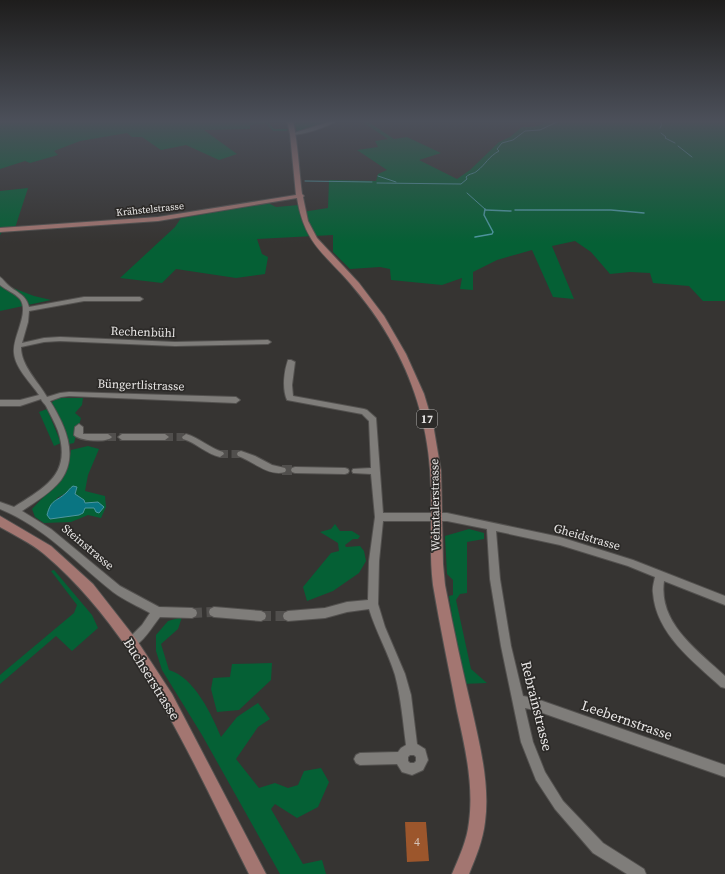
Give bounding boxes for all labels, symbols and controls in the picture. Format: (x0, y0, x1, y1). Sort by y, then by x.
street label: Krähstelstrasse (115, 199, 185, 219)
street label: Rechenbühl (110, 323, 176, 341)
street label: Büngertlistrasse (97, 375, 185, 395)
road number: 17 (417, 410, 437, 428)
street label: Wehntalerstrasse (426, 459, 444, 551)
street label: Steinstrasse (58, 520, 118, 574)
street label: Gheidstrasse (552, 520, 622, 554)
street label: Buchserstrasse (119, 634, 185, 724)
street label: Rebrainstrasse (516, 659, 558, 753)
street label: Leebernstrasse (579, 695, 675, 745)
house number: 4 (414, 834, 420, 850)

